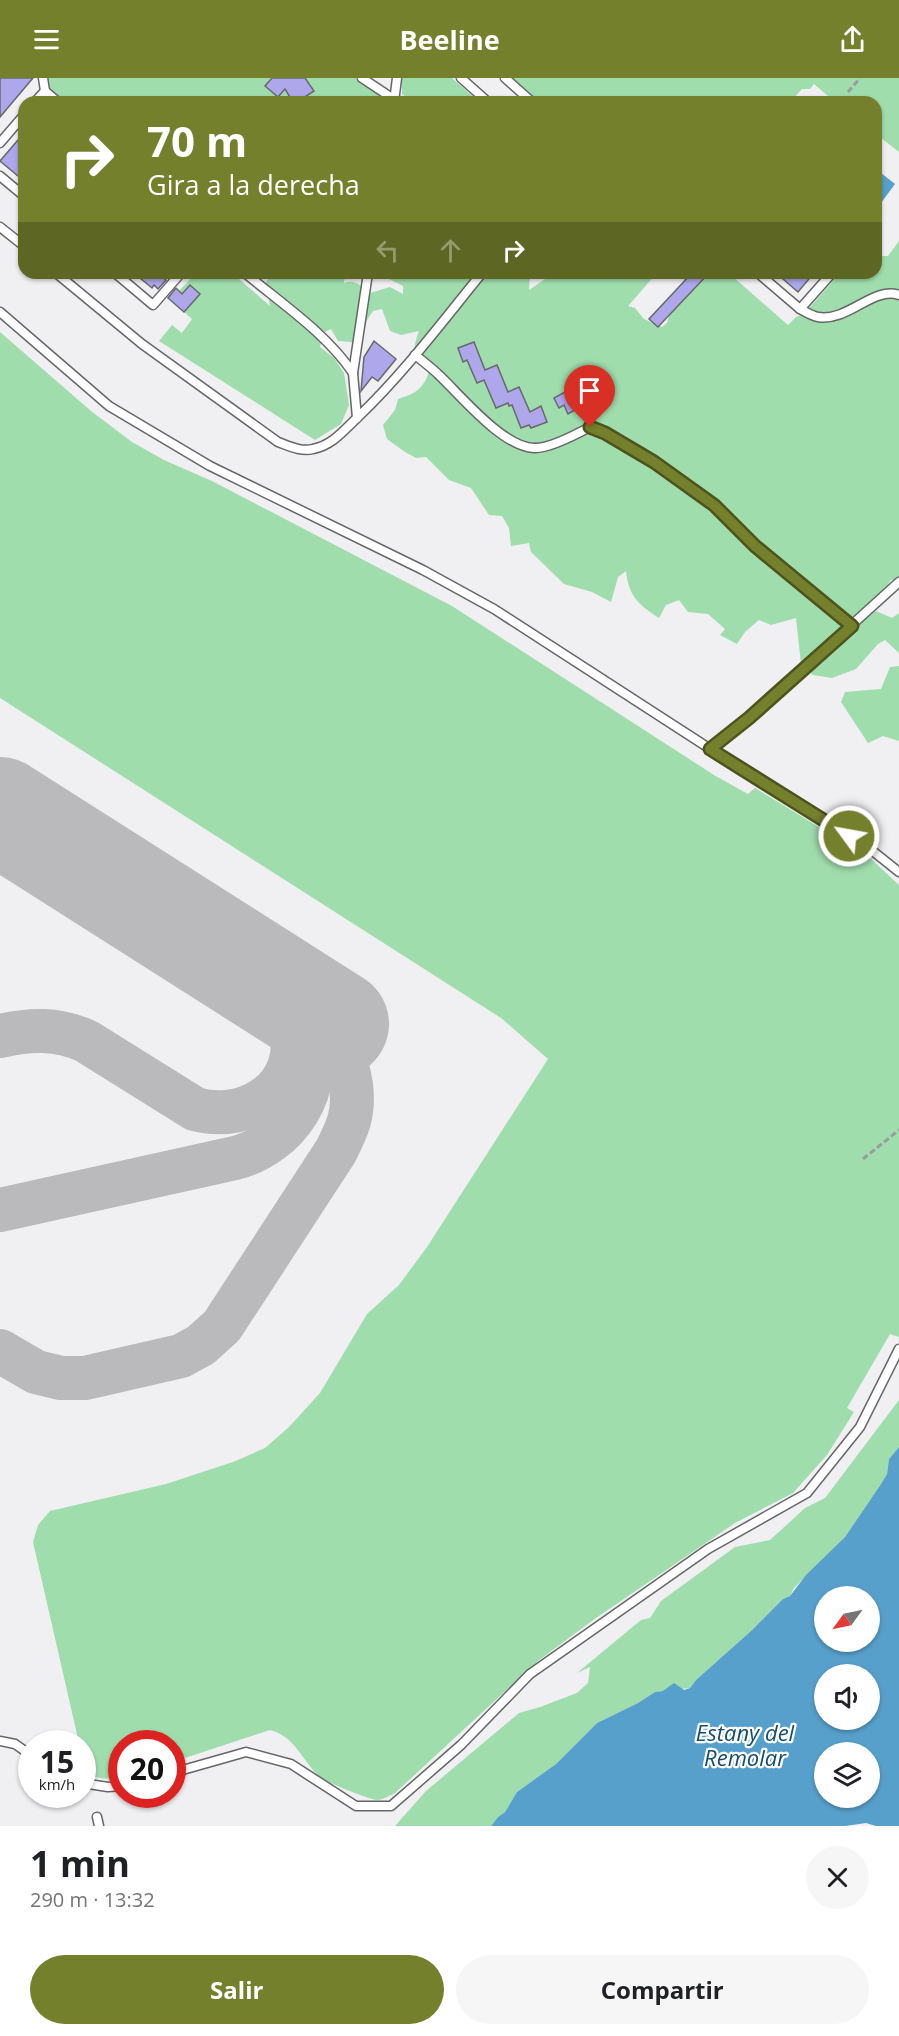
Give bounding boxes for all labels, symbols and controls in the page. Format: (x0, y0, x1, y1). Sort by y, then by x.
text: Beeline (399, 21, 500, 58)
icon: menu (30, 23, 63, 56)
icon: share (836, 23, 869, 56)
text: 70 m (147, 112, 247, 169)
icon: right (48, 120, 126, 198)
text: Gira a la derecha (147, 166, 360, 203)
icon: left (371, 234, 404, 267)
icon: ahead (434, 234, 467, 267)
icon: right (497, 234, 530, 267)
pin (564, 365, 615, 427)
icon: arrive (573, 374, 606, 407)
position arrow (817, 804, 881, 868)
north arrow (814, 1586, 880, 1652)
map controls (814, 1586, 880, 1808)
button: sound (814, 1664, 880, 1730)
water label: Estany del Remolar (696, 1717, 795, 1772)
speed limit sign: 20 (108, 1730, 186, 1808)
text: 15 (40, 1741, 74, 1782)
button: layers (814, 1742, 880, 1808)
text: km/h (39, 1774, 75, 1794)
text: 1 min (30, 1839, 130, 1888)
button: close (806, 1846, 869, 1909)
text: 290 m · 13:32 (30, 1886, 155, 1913)
button: Salir (30, 1955, 444, 2024)
button: Compartir (456, 1955, 869, 2024)

